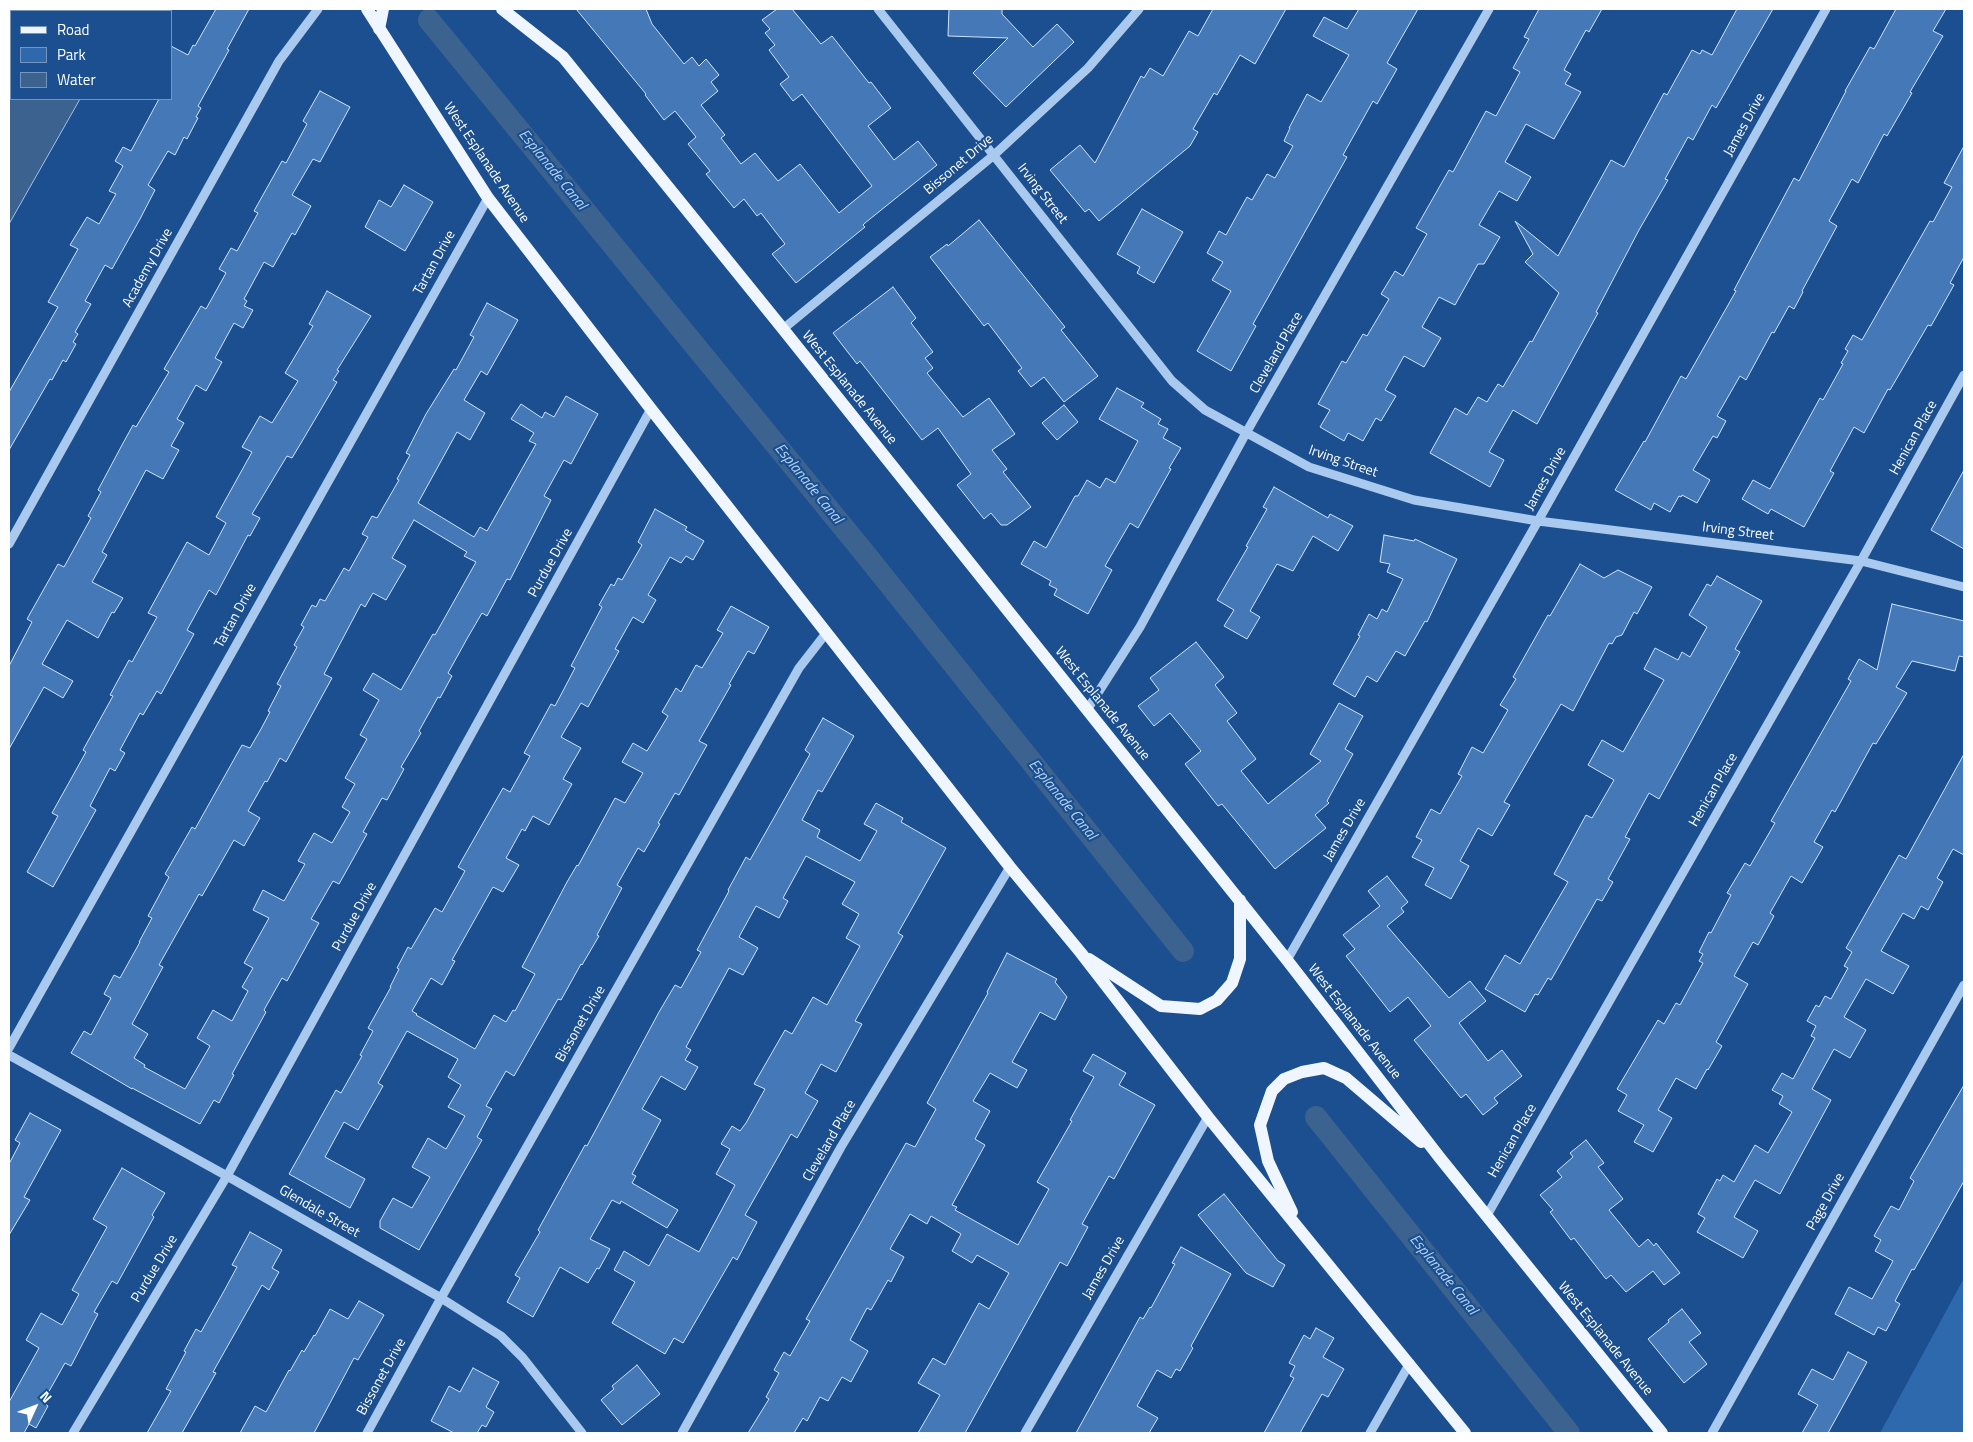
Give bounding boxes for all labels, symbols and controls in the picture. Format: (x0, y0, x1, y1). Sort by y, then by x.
legend (10, 10, 172, 100)
text: Road (57, 18, 89, 41)
text: Park (57, 43, 86, 66)
text: Water (57, 68, 96, 91)
street label: James Drive (1721, 90, 1769, 160)
street label: West Esplanade Avenue (439, 100, 533, 226)
water label: Esplanade Canal (514, 126, 590, 214)
street label: Bissonet Drive (921, 131, 997, 199)
street label: Irving Street (1013, 160, 1071, 228)
street label: Academy Drive (119, 225, 177, 311)
street label: Tartan Drive (410, 228, 460, 298)
street label: Cleveland Place (1247, 309, 1307, 397)
street label: West Esplanade Avenue (798, 328, 900, 448)
street label: Henican Place (1887, 398, 1941, 478)
water label: Esplanade Canal (770, 440, 846, 528)
street label: Irving Street (1306, 442, 1380, 482)
street label: James Drive (1522, 444, 1570, 514)
street label: Irving Street (1701, 519, 1775, 545)
street label: Purdue Drive (525, 526, 577, 600)
street label: Tartan Drive (211, 581, 261, 651)
street label: West Esplanade Avenue (1051, 644, 1153, 764)
street label: Henican Place (1686, 750, 1742, 830)
water label: Esplanade Canal (1024, 756, 1100, 844)
street label: James Drive (1320, 795, 1370, 865)
street label: Purdue Drive (329, 880, 381, 954)
street label: West Esplanade Avenue (1304, 961, 1404, 1083)
street label: Bissonet Drive (552, 983, 610, 1065)
street label: Cleveland Place (800, 1097, 860, 1185)
street label: Henican Place (1485, 1101, 1541, 1181)
street label: Page Drive (1803, 1170, 1849, 1234)
street label: Glendale Street (276, 1182, 362, 1242)
water label: Esplanade Canal (1405, 1231, 1481, 1319)
street label: Purdue Drive (128, 1232, 182, 1306)
street label: James Drive (1079, 1233, 1129, 1303)
street label: West Esplanade Avenue (1554, 1279, 1656, 1399)
street label: Bissonet Drive (354, 1336, 410, 1418)
north arrow (10, 1382, 60, 1432)
text: N (35, 1386, 57, 1407)

